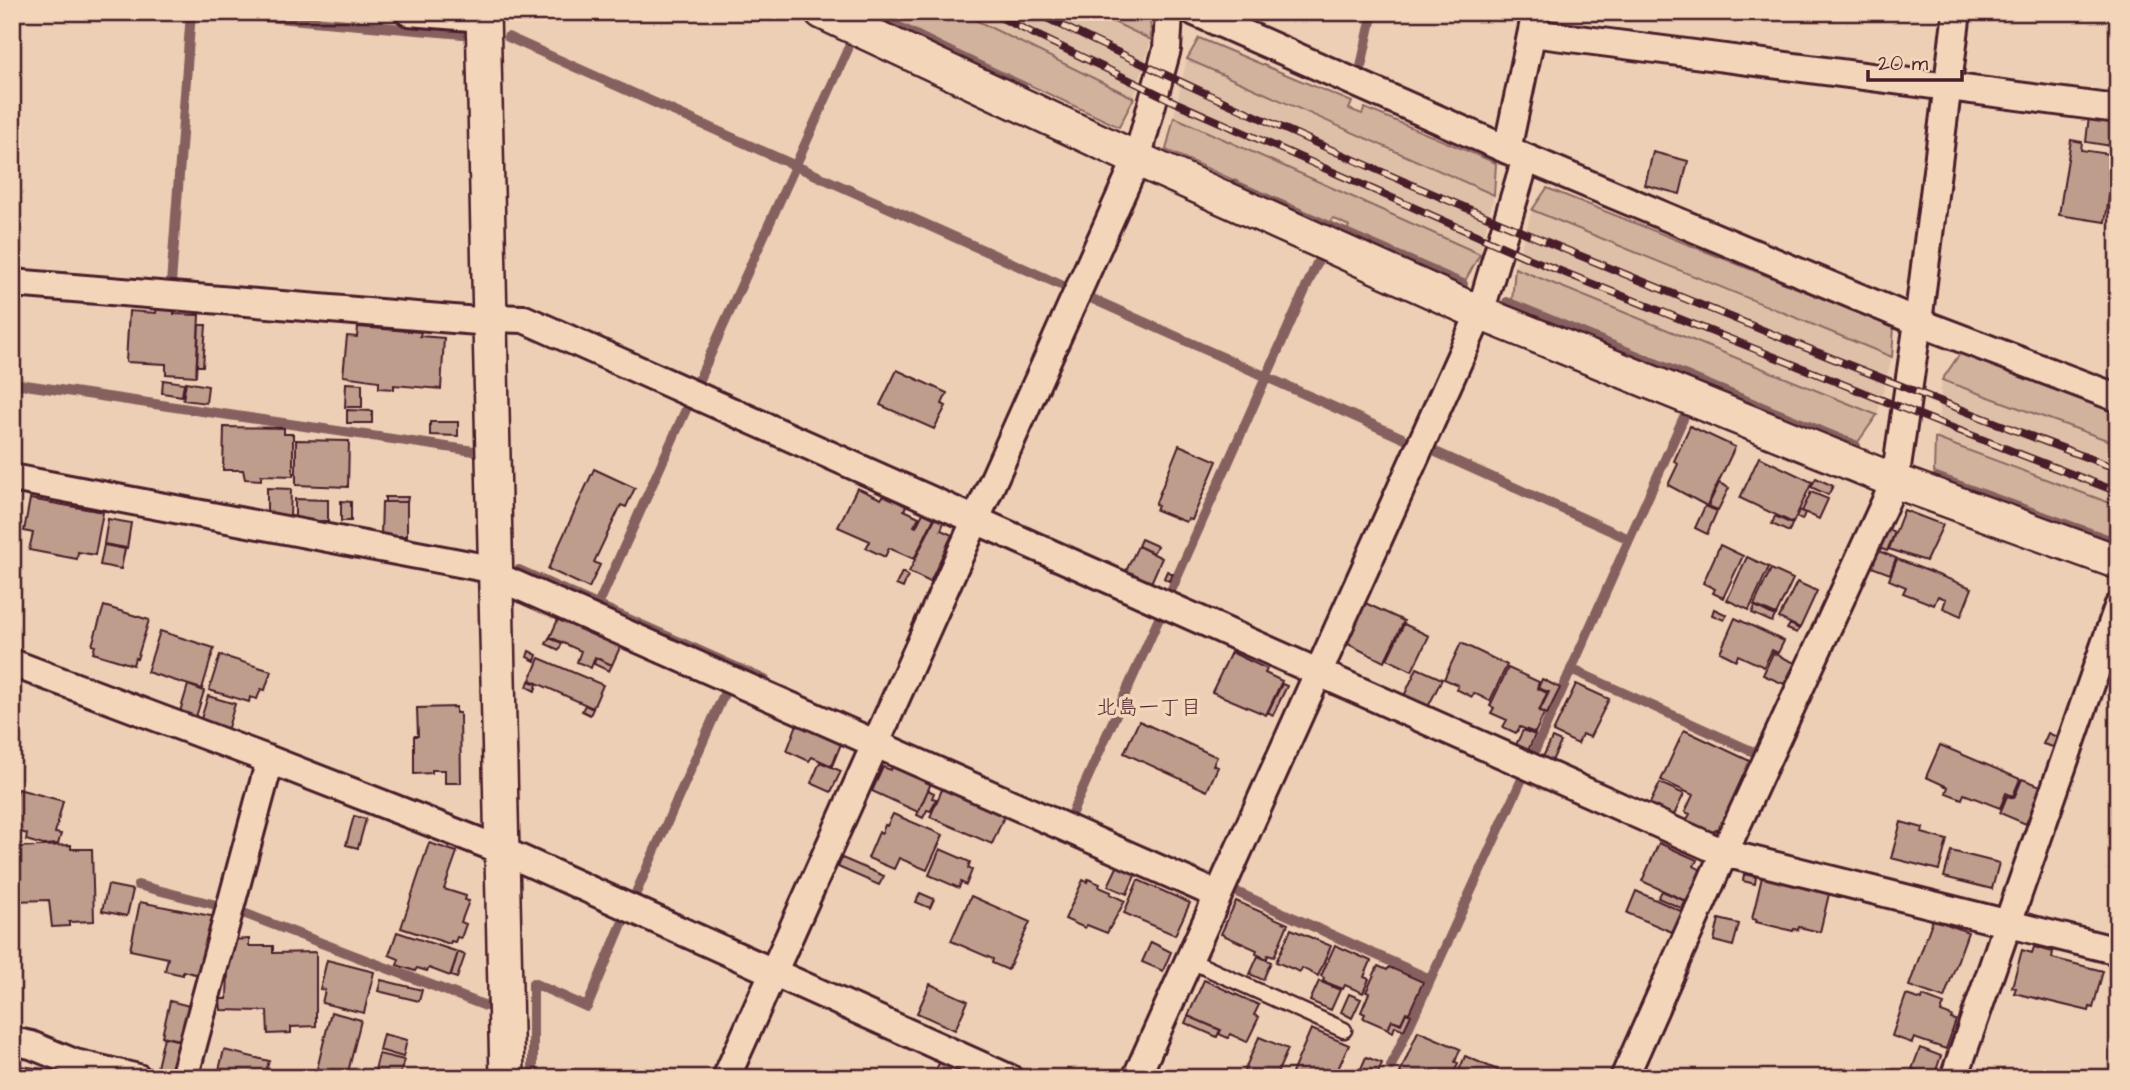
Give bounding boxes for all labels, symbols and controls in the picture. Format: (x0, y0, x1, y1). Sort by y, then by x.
scale bar (1868, 38, 1962, 82)
text: 20 m (1878, 49, 1929, 78)
district label: 北島一丁目 (1097, 693, 1202, 722)

